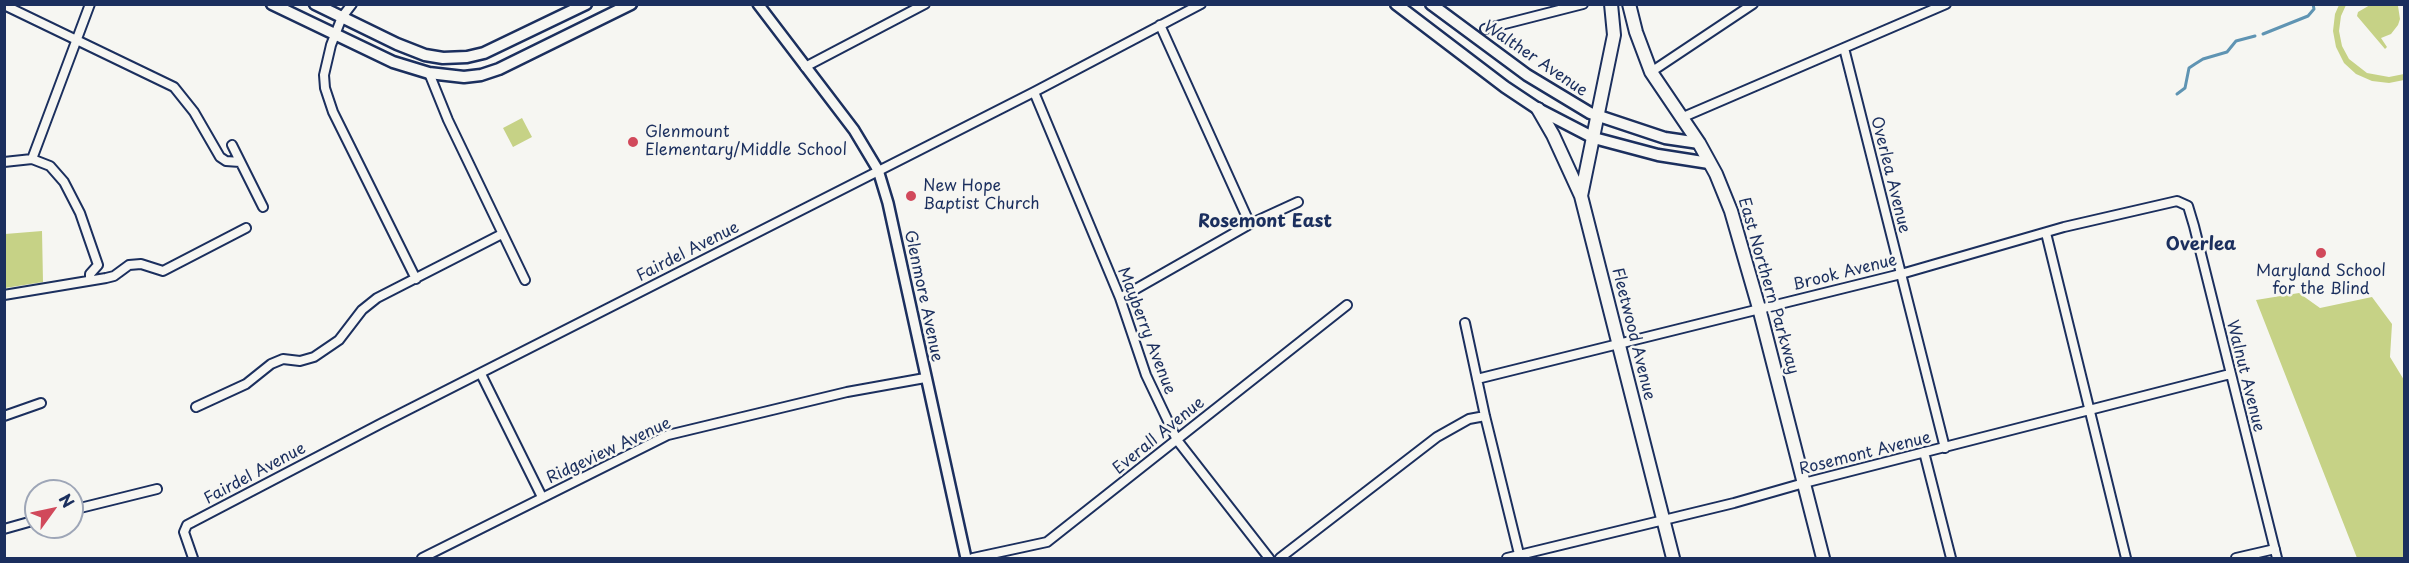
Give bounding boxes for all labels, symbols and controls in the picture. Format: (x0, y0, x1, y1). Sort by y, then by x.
street label: Walther Avenue (1479, 17, 1591, 101)
street label: Overlea Avenue (1866, 115, 1914, 235)
place label: Glenmount Elementary/Middle School (645, 123, 847, 161)
marker: Glenmount Elementary/Middle School (626, 135, 640, 149)
place label: New Hope Baptist Church (923, 177, 1040, 215)
marker: New Hope Baptist Church (904, 189, 918, 203)
street label: East Northern Parkway (1734, 195, 1802, 377)
district label: Rosemont East (1198, 211, 1332, 233)
street label: Fairdel Avenue (634, 218, 742, 286)
street label: Glenmore Avenue (900, 228, 946, 364)
district label: Overlea (2166, 234, 2236, 256)
marker: Maryland School for the Blind (2314, 246, 2328, 260)
street label: Brook Avenue (1791, 251, 1899, 295)
place label: Maryland School for the Blind (2256, 262, 2386, 300)
street label: Mayberry Avenue (1113, 265, 1179, 397)
street label: Fleetwood Avenue (1607, 266, 1659, 402)
street label: Walnut Avenue (2222, 318, 2268, 434)
street label: Everall Avenue (1109, 393, 1209, 479)
street label: Ridgeview Avenue (544, 414, 674, 488)
street label: Rosemont Avenue (1797, 428, 1933, 480)
street label: Fairdel Avenue (201, 439, 309, 509)
north arrow (24, 479, 84, 539)
text: N (54, 488, 81, 512)

